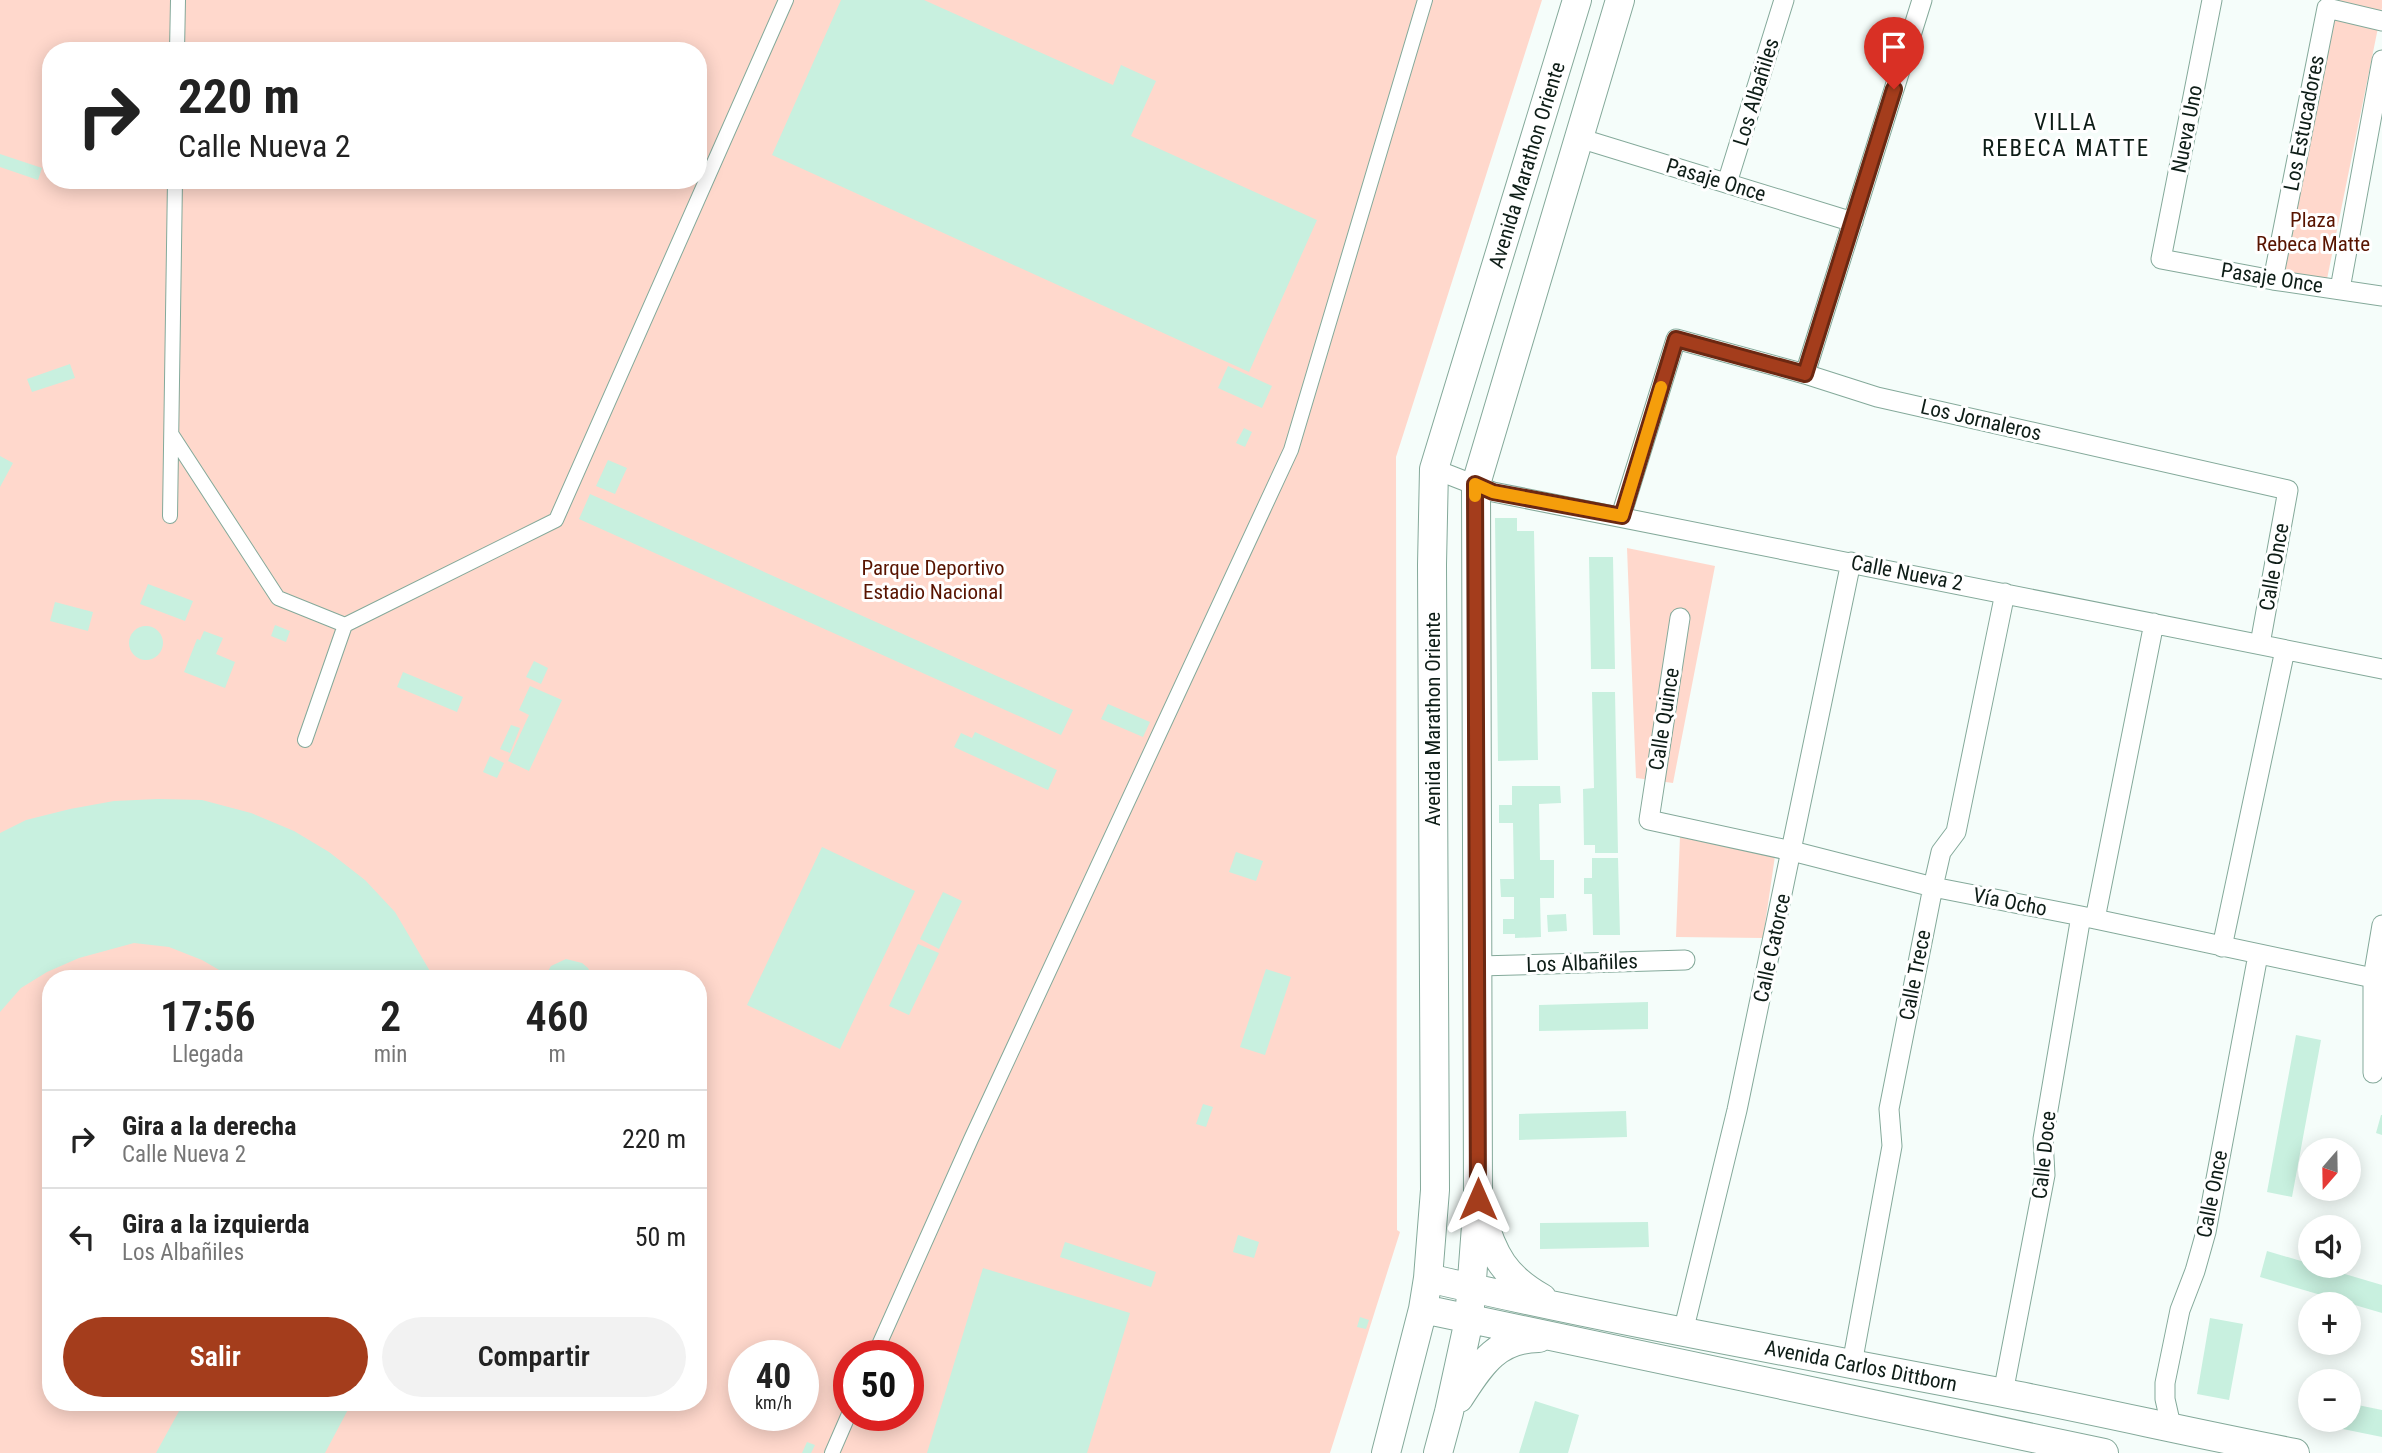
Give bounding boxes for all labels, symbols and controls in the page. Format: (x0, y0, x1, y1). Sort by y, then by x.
pin (1864, 17, 1924, 89)
icon: arrive (1875, 28, 1913, 66)
street label: Los Albañiles (1728, 35, 1784, 149)
street label: Los Estucadores (2279, 53, 2329, 193)
street label: Avenida Marathon Oriente (1484, 59, 1570, 271)
text: 220 m (178, 68, 300, 125)
icon: right (63, 70, 154, 161)
street label: Nueva Uno (2167, 83, 2207, 175)
district label: VILLA REBECA MATTE (1982, 109, 2150, 162)
text: Calle Nueva 2 (178, 127, 351, 165)
street label: Pasaje Once (1663, 153, 1769, 207)
park label: Plaza Rebeca Matte (2256, 208, 2370, 256)
street label: Pasaje Once (2219, 258, 2325, 298)
street label: Los Jornaleros (1918, 394, 2044, 446)
street label: Calle Once (2254, 521, 2294, 613)
street label: Calle Nueva 2 (1849, 550, 1965, 596)
park label: Parque Deportivo Estadio Nacional (861, 556, 1005, 604)
street label: Avenida Marathon Oriente (1421, 612, 1445, 826)
street label: Calle Quince (1644, 666, 1684, 772)
street label: Vía Ocho (1971, 883, 2049, 921)
street label: Calle Catorce (1749, 891, 1795, 1005)
street label: Calle Trece (1894, 928, 1936, 1022)
street label: Los Albañiles (1526, 949, 1638, 977)
text: 17:56 (160, 992, 256, 1041)
text: 2 (380, 992, 401, 1041)
text: 460 (526, 992, 589, 1041)
text: Llegada (172, 1041, 244, 1068)
text: min (374, 1041, 407, 1068)
text: m (549, 1041, 566, 1068)
street label: Calle Doce (2027, 1110, 2061, 1200)
text: Gira a la derecha (122, 1111, 296, 1141)
icon: right (63, 1120, 101, 1158)
text: 220 m (622, 1124, 686, 1154)
north arrow (2298, 1138, 2361, 1200)
map controls (2298, 1138, 2361, 1432)
text: Calle Nueva 2 (122, 1141, 246, 1168)
street label: Calle Once (2192, 1148, 2232, 1240)
position arrow (1441, 1162, 1515, 1236)
text: Gira a la izquierda (122, 1209, 310, 1239)
button: sound (2298, 1215, 2361, 1278)
icon: left (63, 1218, 101, 1256)
text: 50 m (635, 1222, 686, 1252)
text: Los Albañiles (122, 1239, 244, 1266)
button: + (2298, 1292, 2361, 1355)
button: Salir (63, 1317, 368, 1397)
button: Compartir (382, 1317, 686, 1397)
street label: Avenida Carlos Dittborn (1763, 1336, 1959, 1396)
speed limit sign: 50 (833, 1340, 924, 1431)
text: 40 (756, 1356, 791, 1397)
button: − (2298, 1369, 2361, 1432)
text: km/h (755, 1392, 792, 1413)

